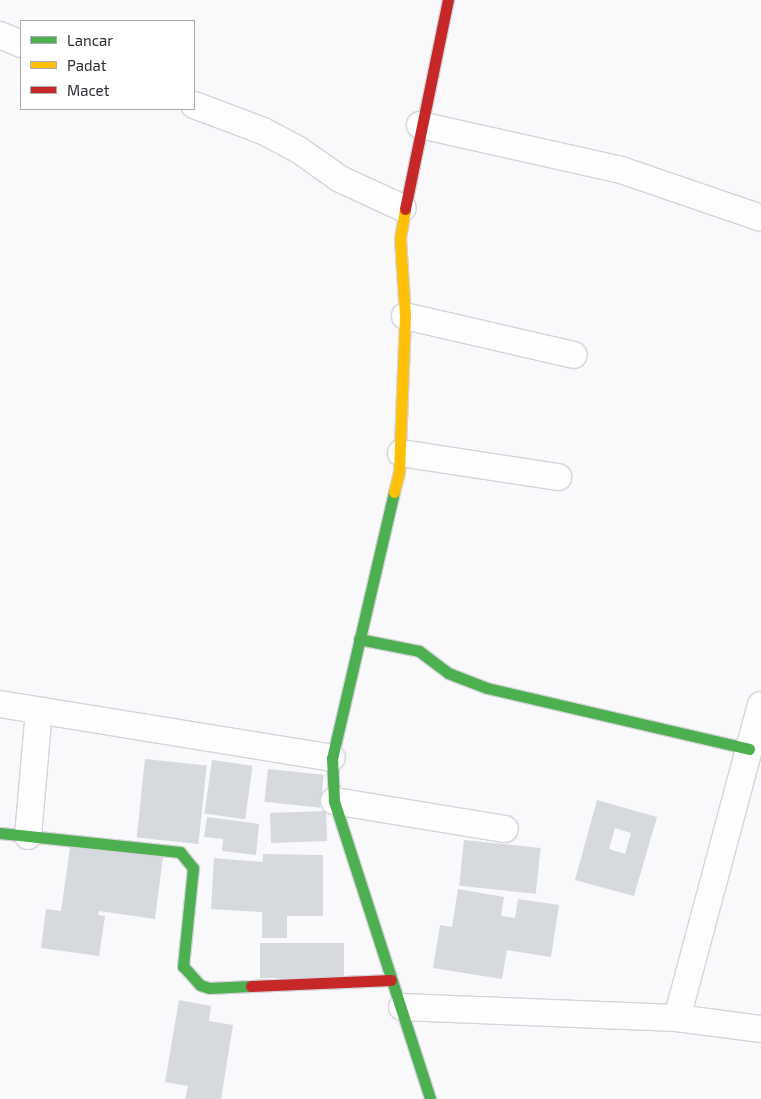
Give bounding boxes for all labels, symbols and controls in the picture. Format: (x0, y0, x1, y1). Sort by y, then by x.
legend (20, 20, 195, 110)
text: Lancar (67, 31, 113, 49)
text: Padat (67, 56, 107, 74)
text: Macet (67, 81, 109, 99)

